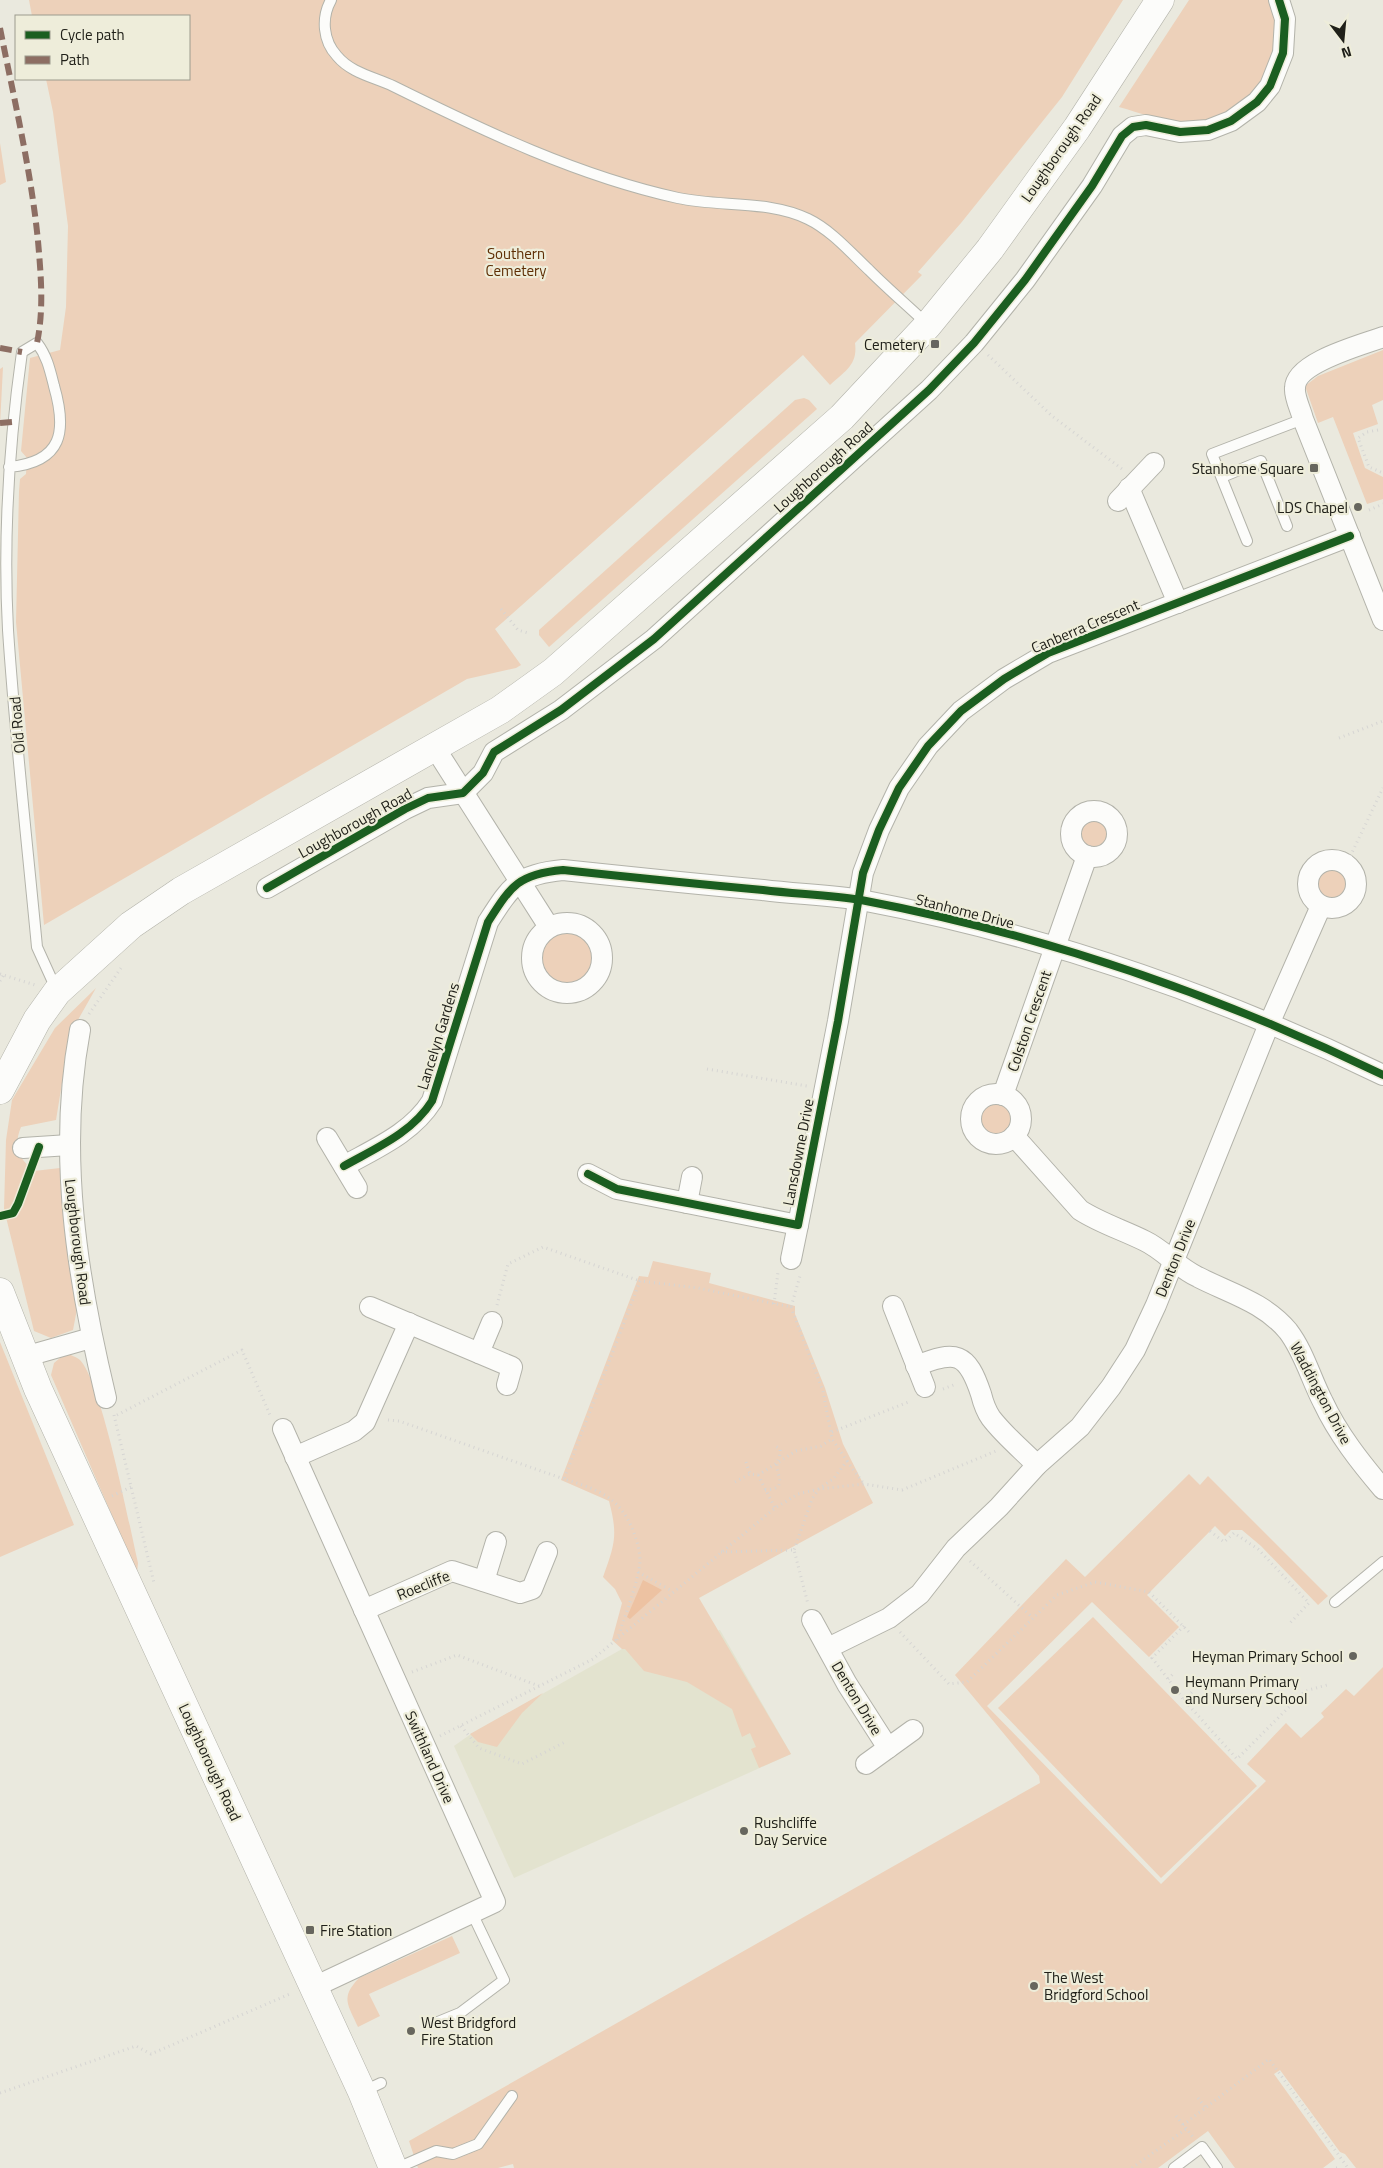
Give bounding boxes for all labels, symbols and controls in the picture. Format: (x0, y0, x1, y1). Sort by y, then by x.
legend (15, 15, 190, 80)
north arrow (1318, 15, 1368, 65)
text: Cycle path (60, 23, 125, 46)
text: N (1339, 42, 1354, 64)
text: Path (60, 48, 90, 71)
street label: Loughborough Road (1015, 89, 1107, 207)
park label: Southern Cemetery (486, 242, 546, 282)
place label: Cemetery (864, 333, 925, 356)
marker: Cemetery (929, 338, 941, 350)
street label: Loughborough Road (768, 416, 878, 518)
place label: Stanhome Square (1192, 457, 1304, 480)
marker: Stanhome Square (1308, 462, 1320, 474)
place label: LDS Chapel (1277, 496, 1348, 519)
marker: LDS Chapel (1352, 501, 1364, 513)
street label: Canberra Crescent (1027, 593, 1143, 659)
street label: Old Road (3, 696, 31, 754)
street label: Loughborough Road (294, 782, 416, 864)
street label: Stanhome Drive (913, 888, 1017, 934)
street label: Colston Crescent (1001, 966, 1057, 1075)
street label: Lancelyn Gardens (411, 979, 465, 1093)
street label: Lansdowne Drive (776, 1096, 820, 1208)
street label: Loughborough Road (59, 1178, 97, 1306)
street label: Denton Drive (1149, 1215, 1201, 1301)
street label: Waddington Drive (1284, 1338, 1358, 1448)
street label: Roecliffe (393, 1564, 453, 1606)
place label: Heyman Primary School (1192, 1645, 1343, 1668)
marker: Heyman Primary School (1347, 1650, 1359, 1662)
street label: Denton Drive (826, 1657, 888, 1739)
place label: Heymann Primary and Nursery School (1185, 1670, 1307, 1710)
marker: Heymann Primary and Nursery School (1169, 1684, 1181, 1696)
street label: Loughborough Road (173, 1700, 247, 1824)
street label: Swithland Drive (399, 1707, 461, 1807)
place label: Rushcliffe Day Service (754, 1811, 827, 1851)
marker: Rushcliffe Day Service (738, 1825, 750, 1837)
place label: Fire Station (320, 1919, 392, 1942)
marker: Fire Station (304, 1924, 316, 1936)
place label: The West Bridgford School (1044, 1966, 1148, 2006)
marker: The West Bridgford School (1028, 1980, 1040, 1992)
place label: West Bridgford Fire Station (421, 2011, 516, 2051)
marker: West Bridgford Fire Station (405, 2025, 417, 2037)

